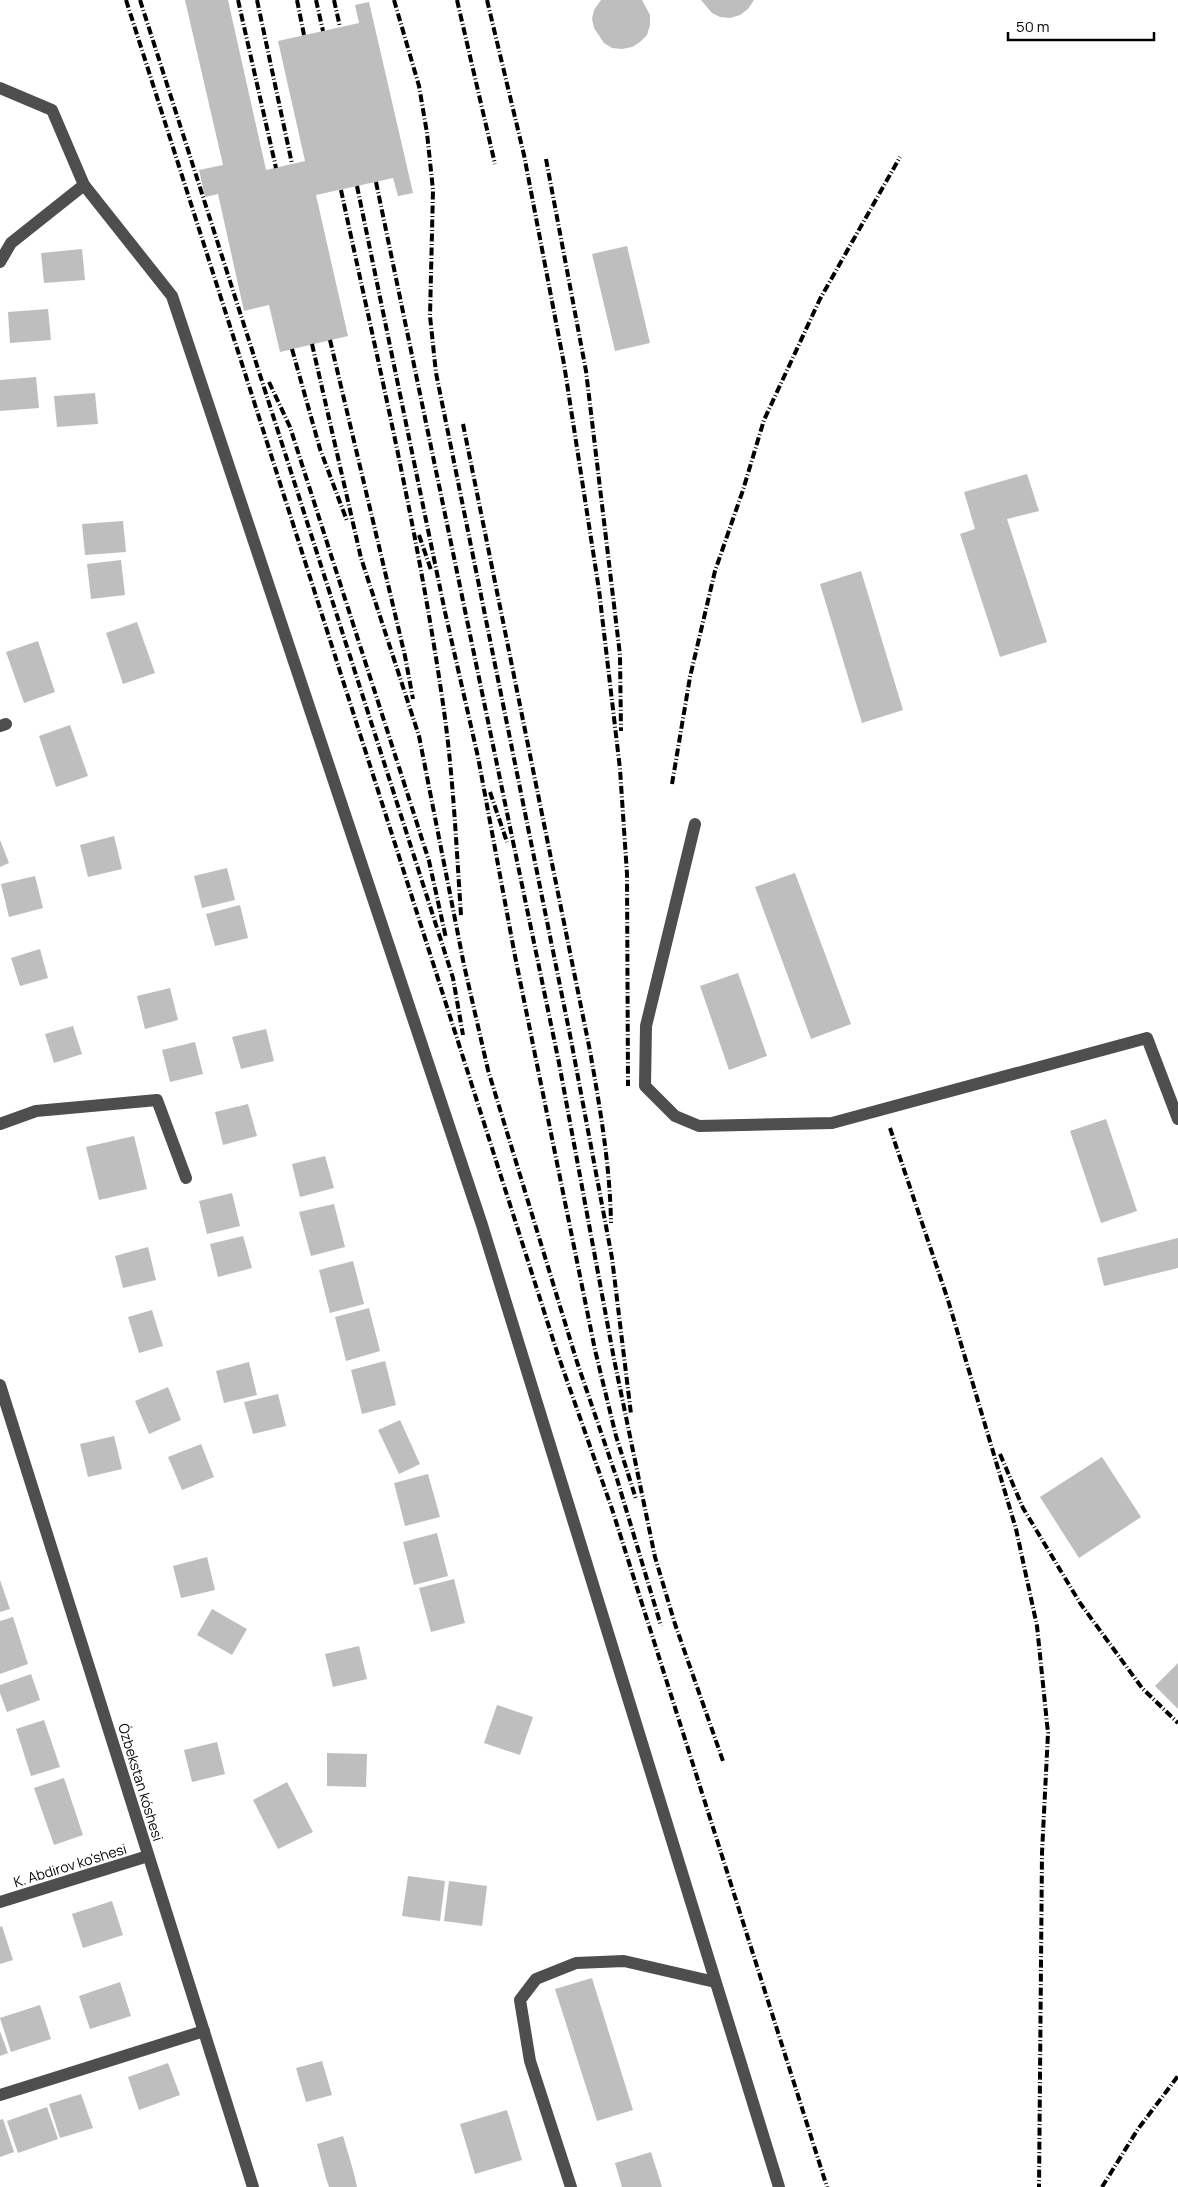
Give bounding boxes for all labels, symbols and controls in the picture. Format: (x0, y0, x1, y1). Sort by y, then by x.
scale bar (1008, 10, 1154, 42)
text: 50 m (1016, 16, 1050, 37)
street label: Ózbekstan kóshesi (114, 1721, 168, 1843)
street label: K. Abdirov ko'shesi (11, 1839, 129, 1891)

